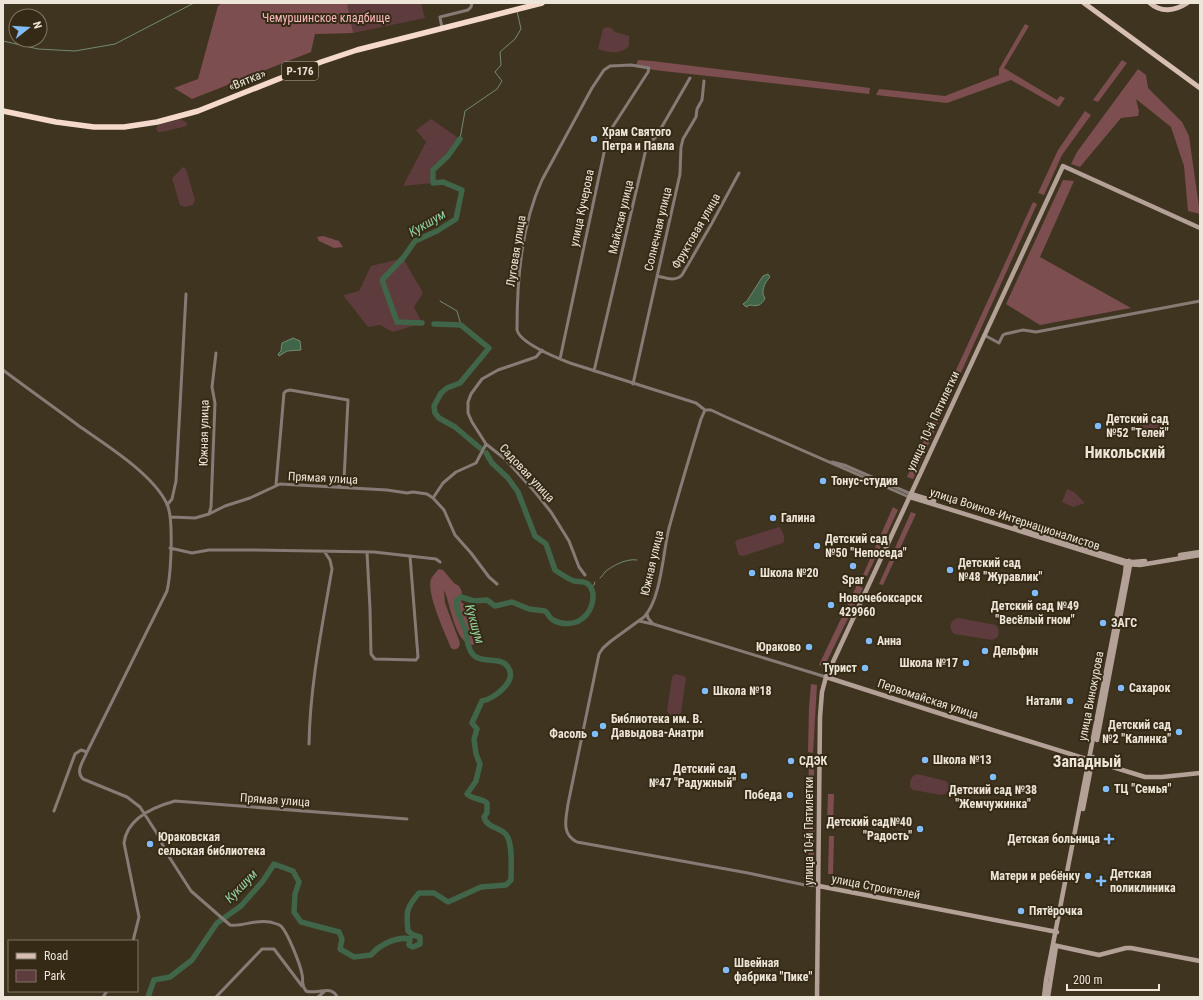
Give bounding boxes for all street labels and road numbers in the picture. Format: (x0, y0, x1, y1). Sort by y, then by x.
road number: Р-176 (282, 62, 318, 80)
street label: «Вятка» (226, 66, 268, 94)
street label: улица Кучерова (567, 168, 597, 248)
street label: Майская улица (606, 178, 636, 255)
street label: Солнечная улица (642, 185, 675, 272)
street label: Фруктовая улица (669, 190, 723, 271)
street label: Луговая улица (503, 214, 529, 288)
street label: улица 10-й Пятилетки (904, 369, 962, 473)
street label: Южная улица (196, 399, 212, 466)
street label: Садовая улица (497, 441, 558, 505)
street label: Прямая улица (288, 469, 359, 487)
street label: улица Воинов-Интернационалистов (928, 485, 1102, 553)
street label: Южная улица (638, 529, 666, 597)
street label: улица Винокурова (1075, 650, 1107, 742)
street label: Первомайская улица (876, 676, 980, 722)
street label: улица 10-й Пятилетки (802, 777, 816, 885)
street label: Прямая улица (239, 791, 311, 809)
street label: улица Строителей (831, 872, 921, 902)

